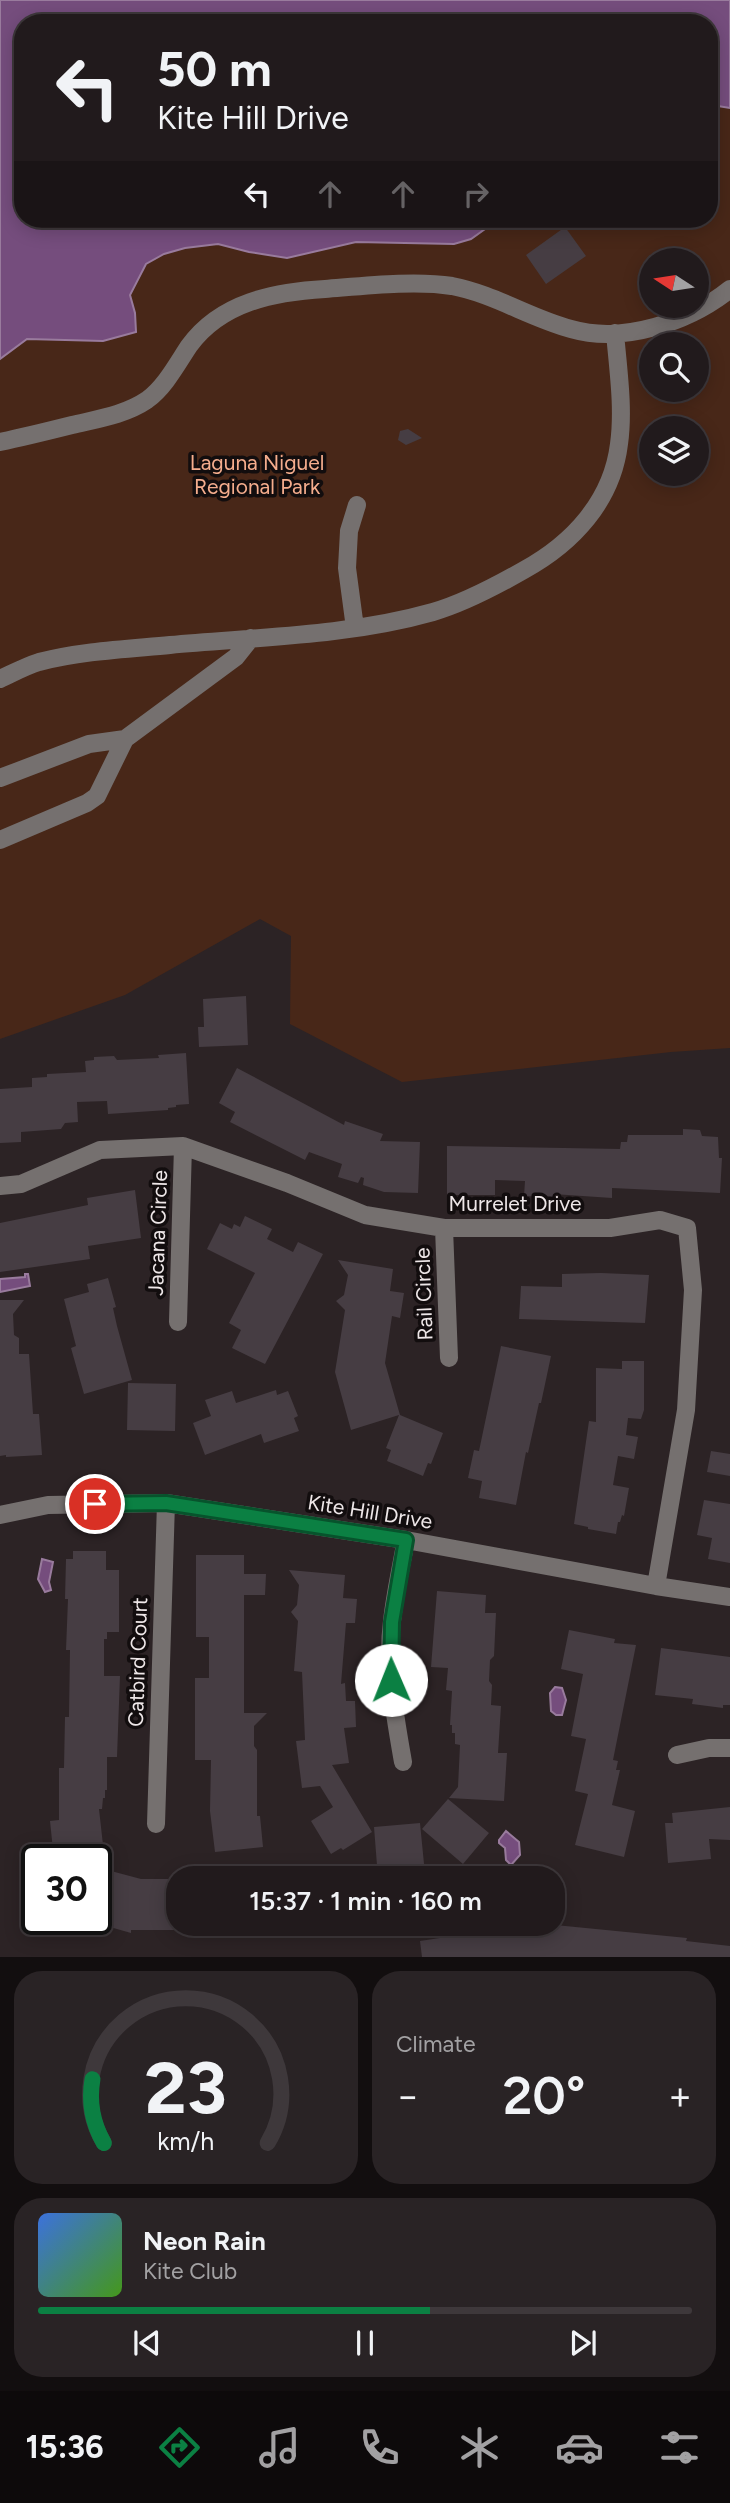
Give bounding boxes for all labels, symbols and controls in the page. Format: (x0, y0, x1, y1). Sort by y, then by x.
text: 50 m (157, 39, 272, 98)
icon: left (42, 42, 133, 133)
text: Kite Hill Drive (157, 99, 349, 137)
icon: left (238, 175, 276, 213)
icon: ahead (311, 175, 349, 213)
icon: ahead (384, 175, 422, 213)
icon: right (457, 175, 495, 213)
north arrow (639, 248, 709, 318)
map controls (639, 248, 709, 486)
button: search (639, 332, 709, 402)
button: layers (639, 416, 709, 486)
park label: Laguna Niguel Regional Park (190, 450, 324, 499)
street label: Jacana Circle (143, 1170, 172, 1296)
street label: Murrelet Drive (449, 1191, 581, 1216)
street label: Rail Circle (409, 1247, 438, 1341)
pin (65, 1474, 125, 1534)
icon: arrive (76, 1485, 114, 1523)
street label: Kite Hill Drive (306, 1489, 434, 1534)
street label: Catbird Court (123, 1597, 152, 1727)
position arrow (354, 1643, 428, 1717)
speed limit sign: 30 (21, 1844, 112, 1935)
text: 15:37 · 1 min · 160 m (249, 1885, 482, 1917)
text: Climate (396, 2030, 475, 2058)
text: 23 (145, 2045, 227, 2132)
text: 20° (503, 2065, 585, 2127)
text: − (396, 2073, 420, 2119)
text: + (668, 2073, 692, 2119)
text: km/h (157, 2126, 215, 2156)
text: Neon Rain (143, 2225, 266, 2257)
text: Kite Club (143, 2257, 237, 2285)
icon: previous (128, 2324, 166, 2362)
icon: pause (346, 2324, 384, 2362)
icon: next (564, 2324, 602, 2362)
icon: directions (155, 2423, 204, 2472)
icon: music (255, 2423, 304, 2472)
icon: phone (355, 2423, 404, 2472)
icon: climate (455, 2423, 504, 2472)
icon: car (555, 2423, 604, 2472)
icon: filters (655, 2423, 704, 2472)
text: 15:36 (26, 2428, 104, 2466)

